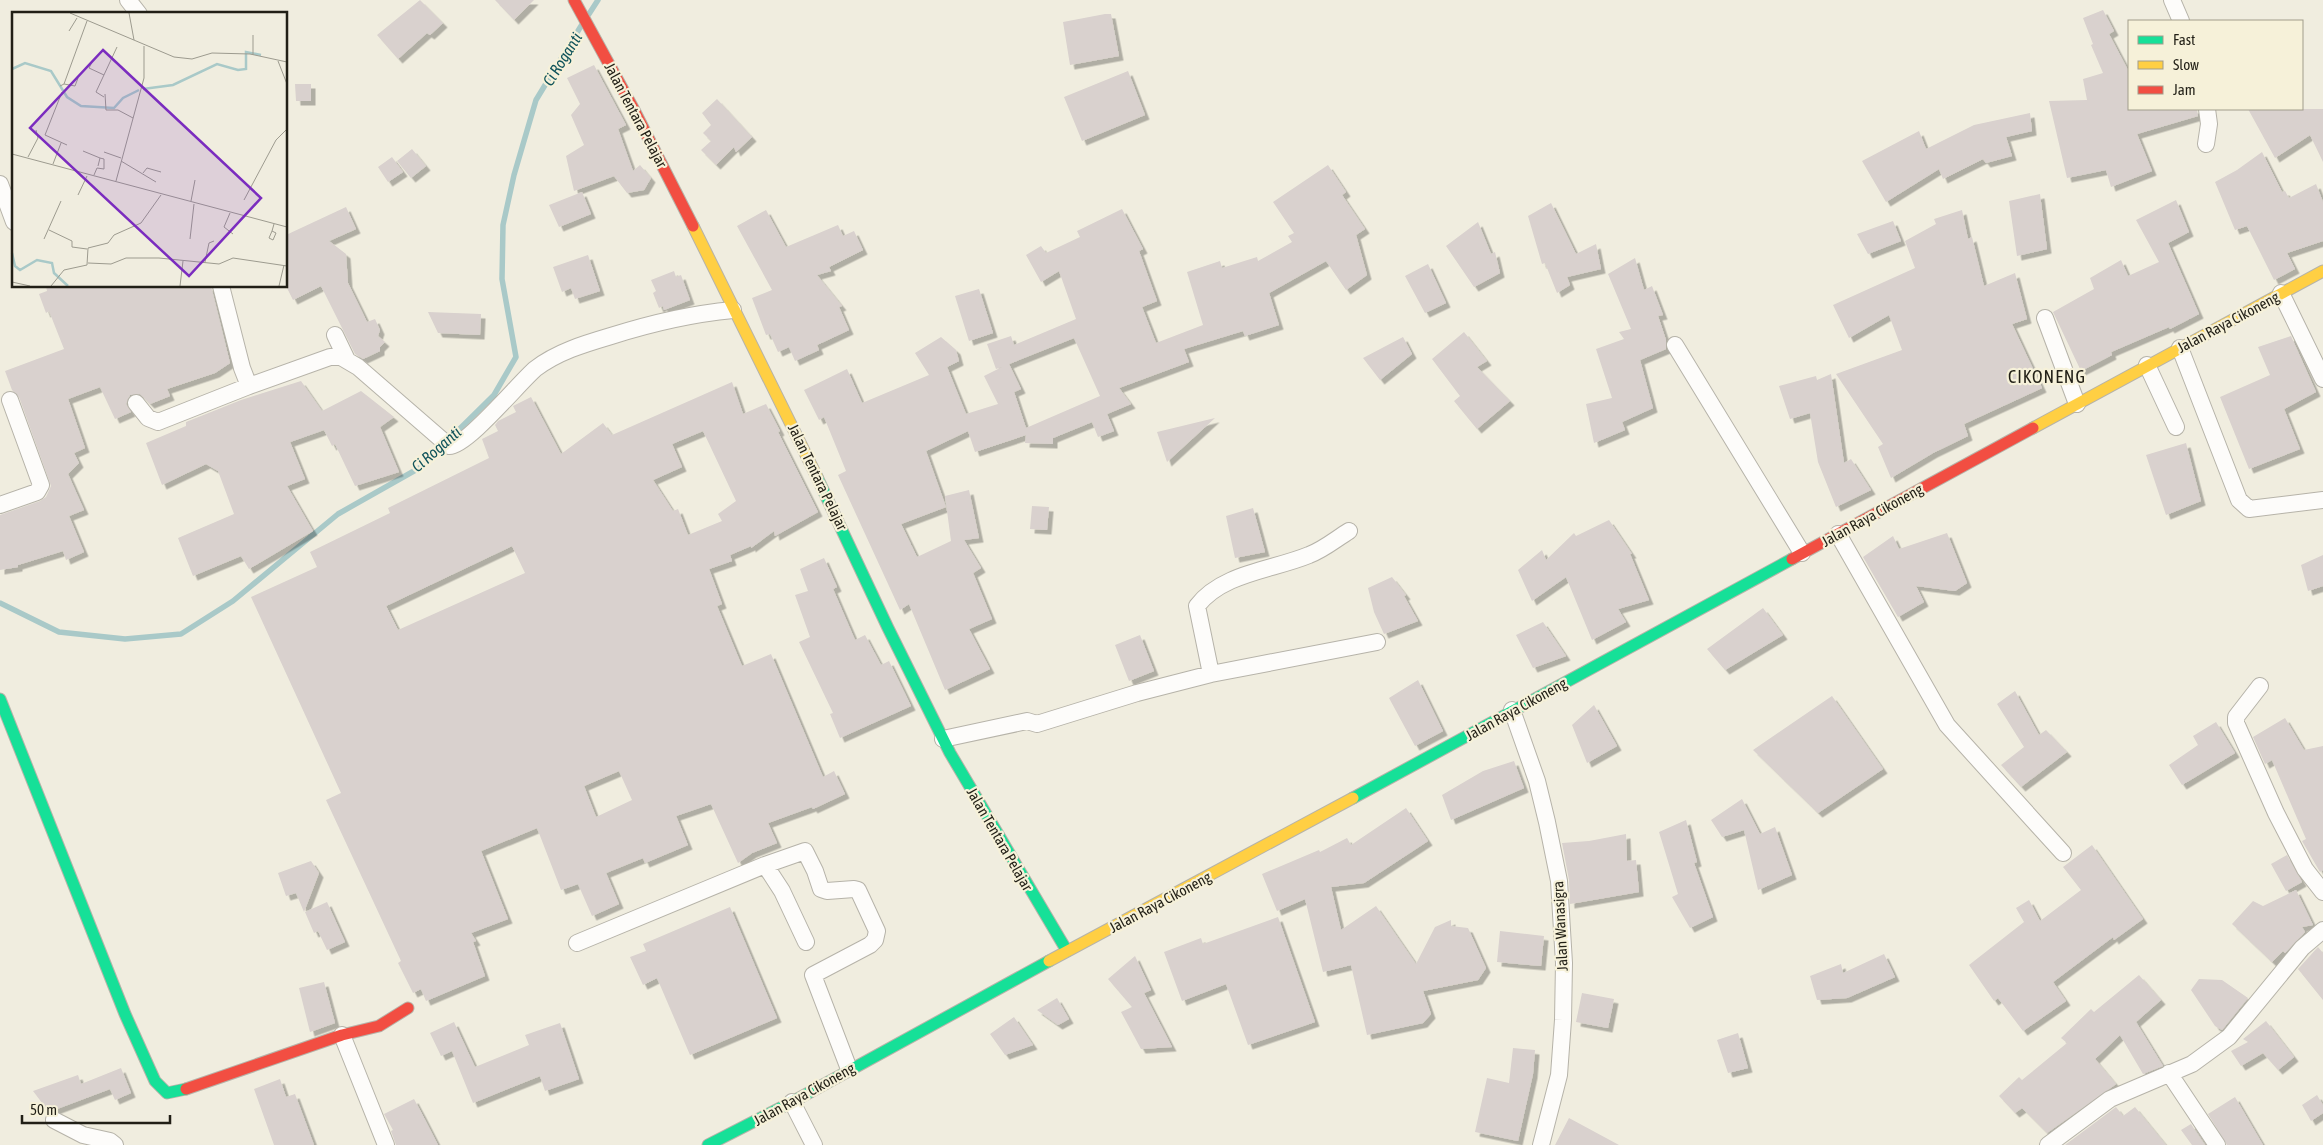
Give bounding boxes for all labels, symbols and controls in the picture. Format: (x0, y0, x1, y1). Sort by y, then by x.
inset map (12, 12, 288, 288)
legend (2128, 20, 2303, 110)
water label: Ci Roganti (539, 29, 586, 89)
text: Fast (2173, 31, 2195, 48)
text: Slow (2173, 56, 2199, 73)
street label: Jalan Tentara Pelajar (601, 60, 671, 171)
text: Jam (2173, 81, 2196, 98)
street label: Jalan Raya Cikoneng (2174, 288, 2282, 356)
district label: CIKONENG (2008, 366, 2086, 387)
street label: Jalan Tentara Pelajar (785, 421, 851, 533)
water label: Ci Roganti (408, 423, 465, 476)
street label: Jalan Raya Cikoneng (1818, 480, 1926, 550)
street label: Jalan Raya Cikoneng (1462, 674, 1570, 744)
street label: Jalan Tentara Pelajar (964, 784, 1037, 894)
street label: Jalan Raya Cikoneng (1106, 868, 1214, 936)
street label: Jalan Wanasigra (1549, 881, 1571, 971)
street label: Jalan Raya Cikoneng (750, 1059, 858, 1129)
scale bar (22, 1092, 170, 1124)
text: 50 m (30, 1101, 57, 1118)

